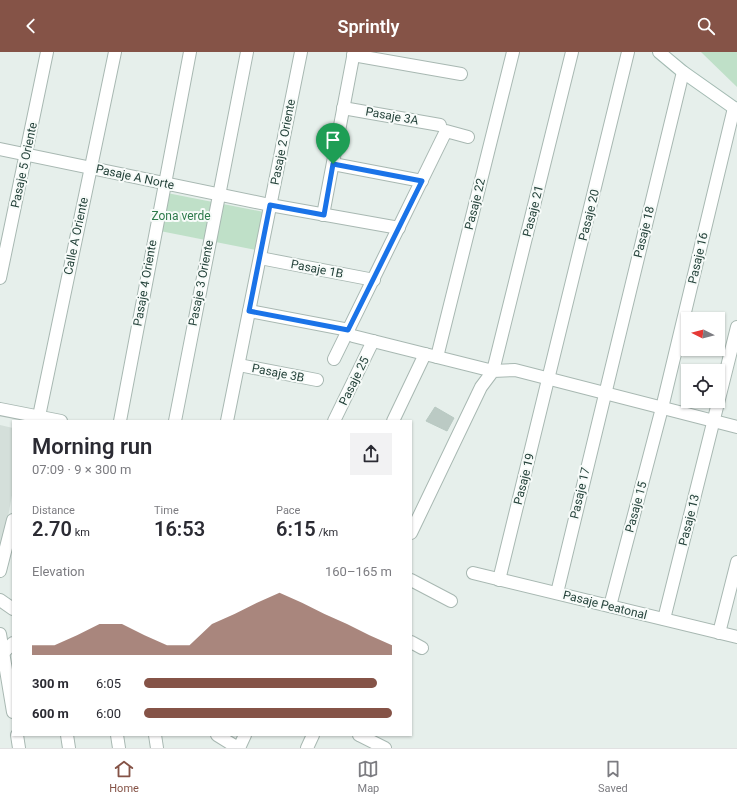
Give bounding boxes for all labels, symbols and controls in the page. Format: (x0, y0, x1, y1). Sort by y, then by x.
icon: back (20, 15, 42, 37)
icon: search (695, 15, 717, 37)
text: Sprintly (338, 16, 399, 37)
street label: Pasaje 2 Oriente (268, 98, 298, 186)
street label: Pasaje 3A (364, 104, 420, 128)
street label: Pasaje 5 Oriente (8, 121, 40, 209)
pin (316, 123, 350, 164)
icon: arrive (322, 129, 344, 151)
street label: Pasaje A Norte (95, 162, 175, 192)
street label: Pasaje 22 (462, 177, 488, 231)
street label: Pasaje 21 (520, 184, 546, 238)
street label: Pasaje 20 (576, 188, 602, 242)
street label: Calle A Oriente (61, 196, 91, 276)
street label: Pasaje 18 (631, 205, 657, 259)
park label: Zona verde (151, 209, 211, 223)
street label: Pasaje 16 (685, 231, 711, 285)
street label: Pasaje 4 Oriente (131, 239, 159, 327)
street label: Pasaje 3 Oriente (186, 239, 216, 327)
street label: Pasaje 1B (290, 257, 344, 281)
north arrow (681, 312, 725, 356)
map controls (681, 312, 725, 408)
street label: Pasaje 25 (336, 354, 372, 408)
street label: Pasaje 3B (251, 361, 305, 385)
button: locate (681, 364, 725, 408)
button: share (350, 433, 392, 475)
text: Morning run (32, 434, 152, 459)
street label: Pasaje 19 (511, 452, 537, 506)
text: 07:09 · 9 × 300 m (32, 462, 131, 477)
street label: Pasaje 17 (567, 466, 593, 520)
street label: Pasaje 15 (622, 480, 650, 534)
street label: Pasaje 13 (676, 493, 702, 547)
text: Distance (32, 504, 75, 517)
text: Time (154, 504, 179, 517)
text: Pace (276, 504, 300, 517)
text: 2.70 (32, 517, 72, 541)
text: 16:53 (154, 517, 205, 541)
text: 6:15 (276, 517, 316, 541)
text: km (72, 526, 90, 539)
text: /km (316, 526, 338, 539)
text: Elevation (32, 564, 85, 579)
text: 160–165 m (325, 564, 392, 579)
street label: Pasaje Peatonal (562, 588, 648, 622)
text: 300 m (32, 676, 69, 691)
text: 6:05 (96, 676, 121, 691)
text: 600 m (32, 706, 69, 721)
text: 6:00 (96, 706, 121, 721)
tab: Home (109, 758, 139, 795)
tab: Map (357, 758, 379, 795)
tab: Saved (598, 758, 628, 795)

